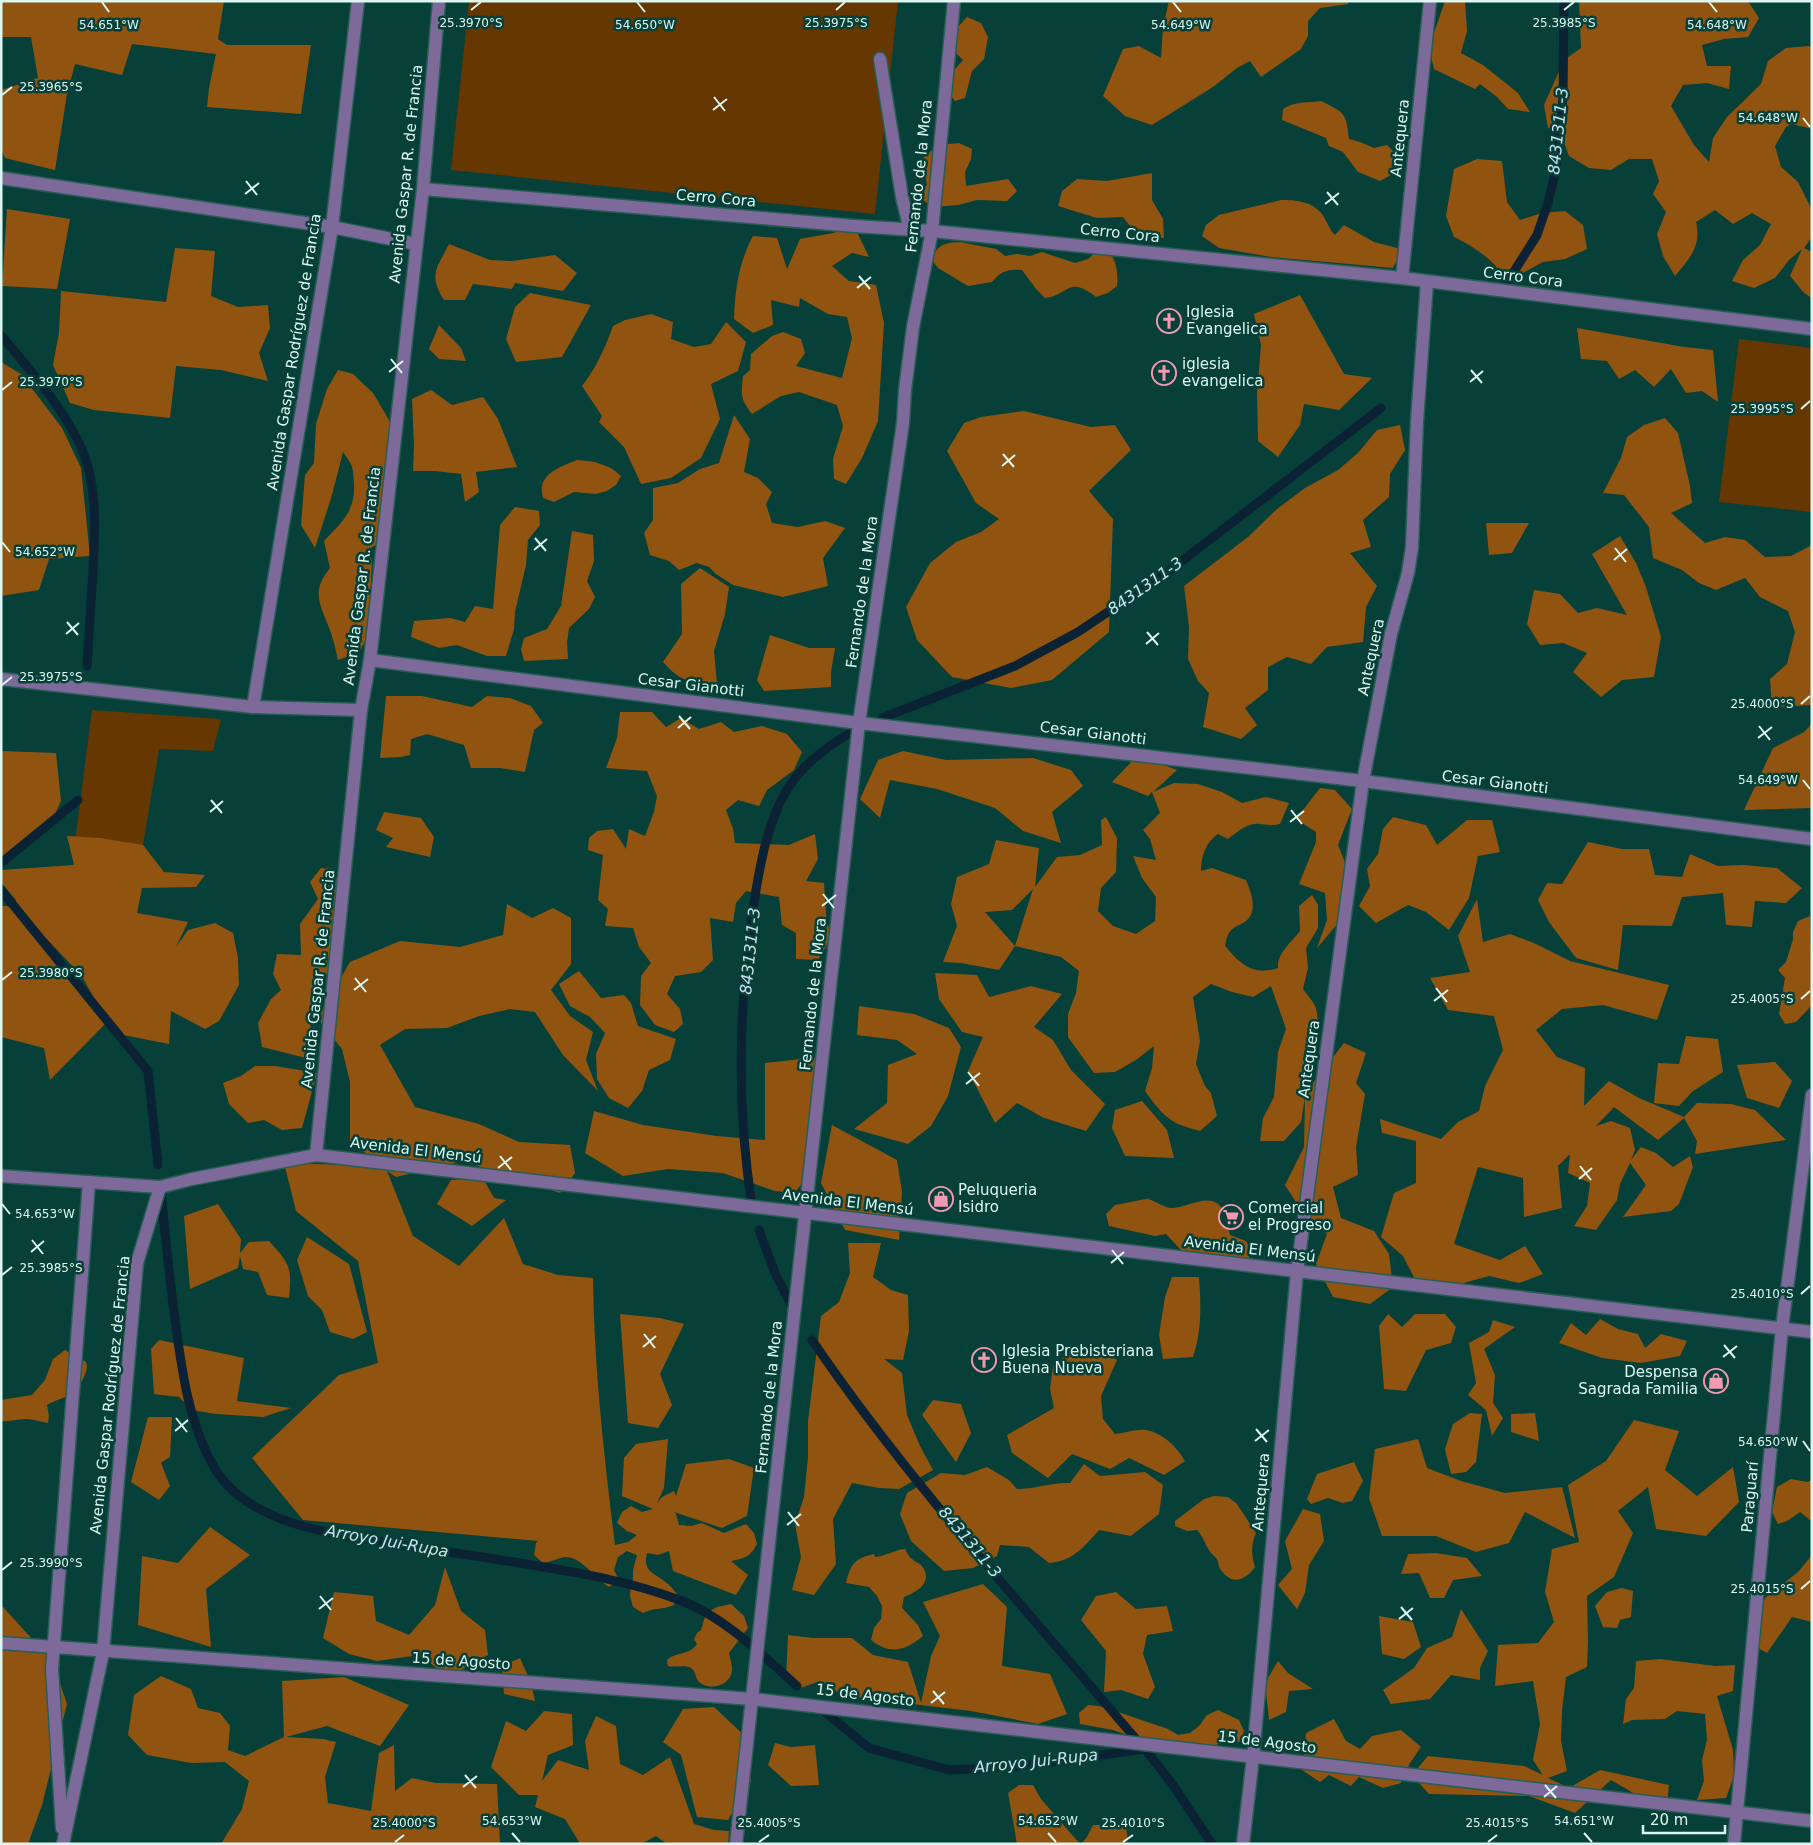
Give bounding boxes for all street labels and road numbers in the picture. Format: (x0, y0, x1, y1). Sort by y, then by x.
street label: Avenida Gaspar R. de Francia (386, 64, 426, 284)
street label: Antequera (1387, 98, 1413, 178)
street label: Fernando de la Mora (902, 99, 936, 253)
street label: Cerro Cora (675, 186, 757, 210)
street label: Avenida Gaspar Rodríguez de Francia (263, 212, 325, 492)
street label: Cerro Cora (1079, 220, 1161, 246)
street label: Cerro Cora (1482, 263, 1564, 291)
street label: Avenida Gaspar R. de Francia (340, 466, 384, 686)
street label: Fernando de la Mora (842, 515, 882, 669)
street label: Antequera (1354, 617, 1388, 697)
street label: Cesar Gianotti (637, 670, 745, 700)
street label: Cesar Gianotti (1039, 718, 1147, 748)
street label: Cesar Gianotti (1441, 767, 1549, 797)
street label: Avenida Gaspar R. de Francia (298, 869, 338, 1089)
street label: Fernando de la Mora (796, 917, 830, 1071)
street label: Antequera (1295, 1019, 1323, 1099)
street label: Avenida El Mensú (349, 1133, 483, 1167)
street label: Avenida El Mensú (781, 1185, 915, 1219)
street label: Avenida El Mensú (1183, 1232, 1317, 1266)
street label: Avenida Gaspar Rodríguez de Francia (86, 1255, 134, 1535)
street label: Fernando de la Mora (752, 1320, 786, 1474)
street label: Antequera (1249, 1452, 1273, 1532)
street label: Paraguarí (1738, 1460, 1762, 1533)
street label: 15 de Agosto (411, 1649, 511, 1673)
street label: 15 de Agosto (815, 1680, 915, 1710)
street label: 15 de Agosto (1217, 1727, 1317, 1757)

